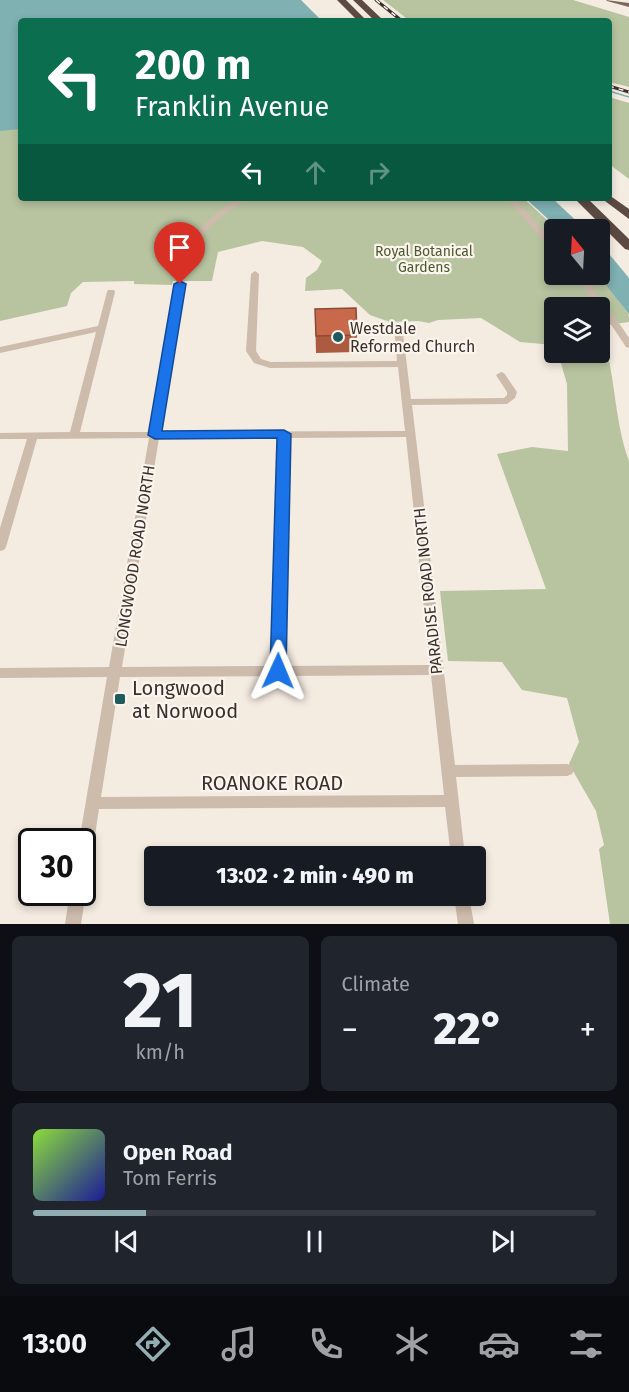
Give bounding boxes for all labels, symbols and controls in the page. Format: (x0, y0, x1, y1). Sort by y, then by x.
text: 200 m (135, 40, 251, 90)
icon: left (36, 42, 114, 120)
text: Franklin Avenue (135, 91, 329, 123)
icon: left (236, 156, 269, 189)
icon: ahead (299, 156, 332, 189)
icon: right (362, 156, 395, 189)
north arrow (544, 219, 610, 285)
map controls (544, 219, 610, 363)
pin (154, 222, 205, 284)
icon: arrive (163, 231, 196, 264)
park label: Royal Botanical Gardens (375, 243, 473, 276)
button: layers (544, 297, 610, 363)
place label: Westdale Reformed Church (350, 319, 475, 356)
marker: Westdale Reformed Church (331, 330, 345, 344)
street label: LONGWOOD ROAD NORTH (111, 464, 159, 648)
street label: PARADISE ROAD NORTH (410, 507, 446, 675)
position arrow (246, 639, 310, 703)
place label: Longwood at Norwood (132, 676, 238, 723)
marker: Longwood at Norwood (113, 692, 127, 706)
street label: ROANOKE ROAD (201, 771, 343, 795)
speed limit sign: 30 (18, 828, 96, 906)
text: 13:02 · 2 min · 490 m (216, 862, 414, 889)
text: 21 (123, 954, 198, 1048)
text: Climate (342, 972, 410, 996)
text: 22° (434, 1002, 504, 1056)
text: − (342, 1010, 358, 1050)
text: + (580, 1010, 596, 1050)
text: km/h (136, 1040, 185, 1064)
text: Open Road (123, 1139, 233, 1166)
text: Tom Ferris (123, 1166, 217, 1190)
icon: previous (110, 1225, 143, 1258)
icon: pause (298, 1225, 331, 1258)
icon: next (486, 1225, 519, 1258)
icon: directions (132, 1323, 174, 1365)
icon: music (218, 1323, 260, 1365)
icon: phone (305, 1323, 347, 1365)
icon: climate (391, 1323, 433, 1365)
icon: car (478, 1323, 520, 1365)
icon: filters (565, 1323, 607, 1365)
text: 13:00 (22, 1328, 87, 1360)

